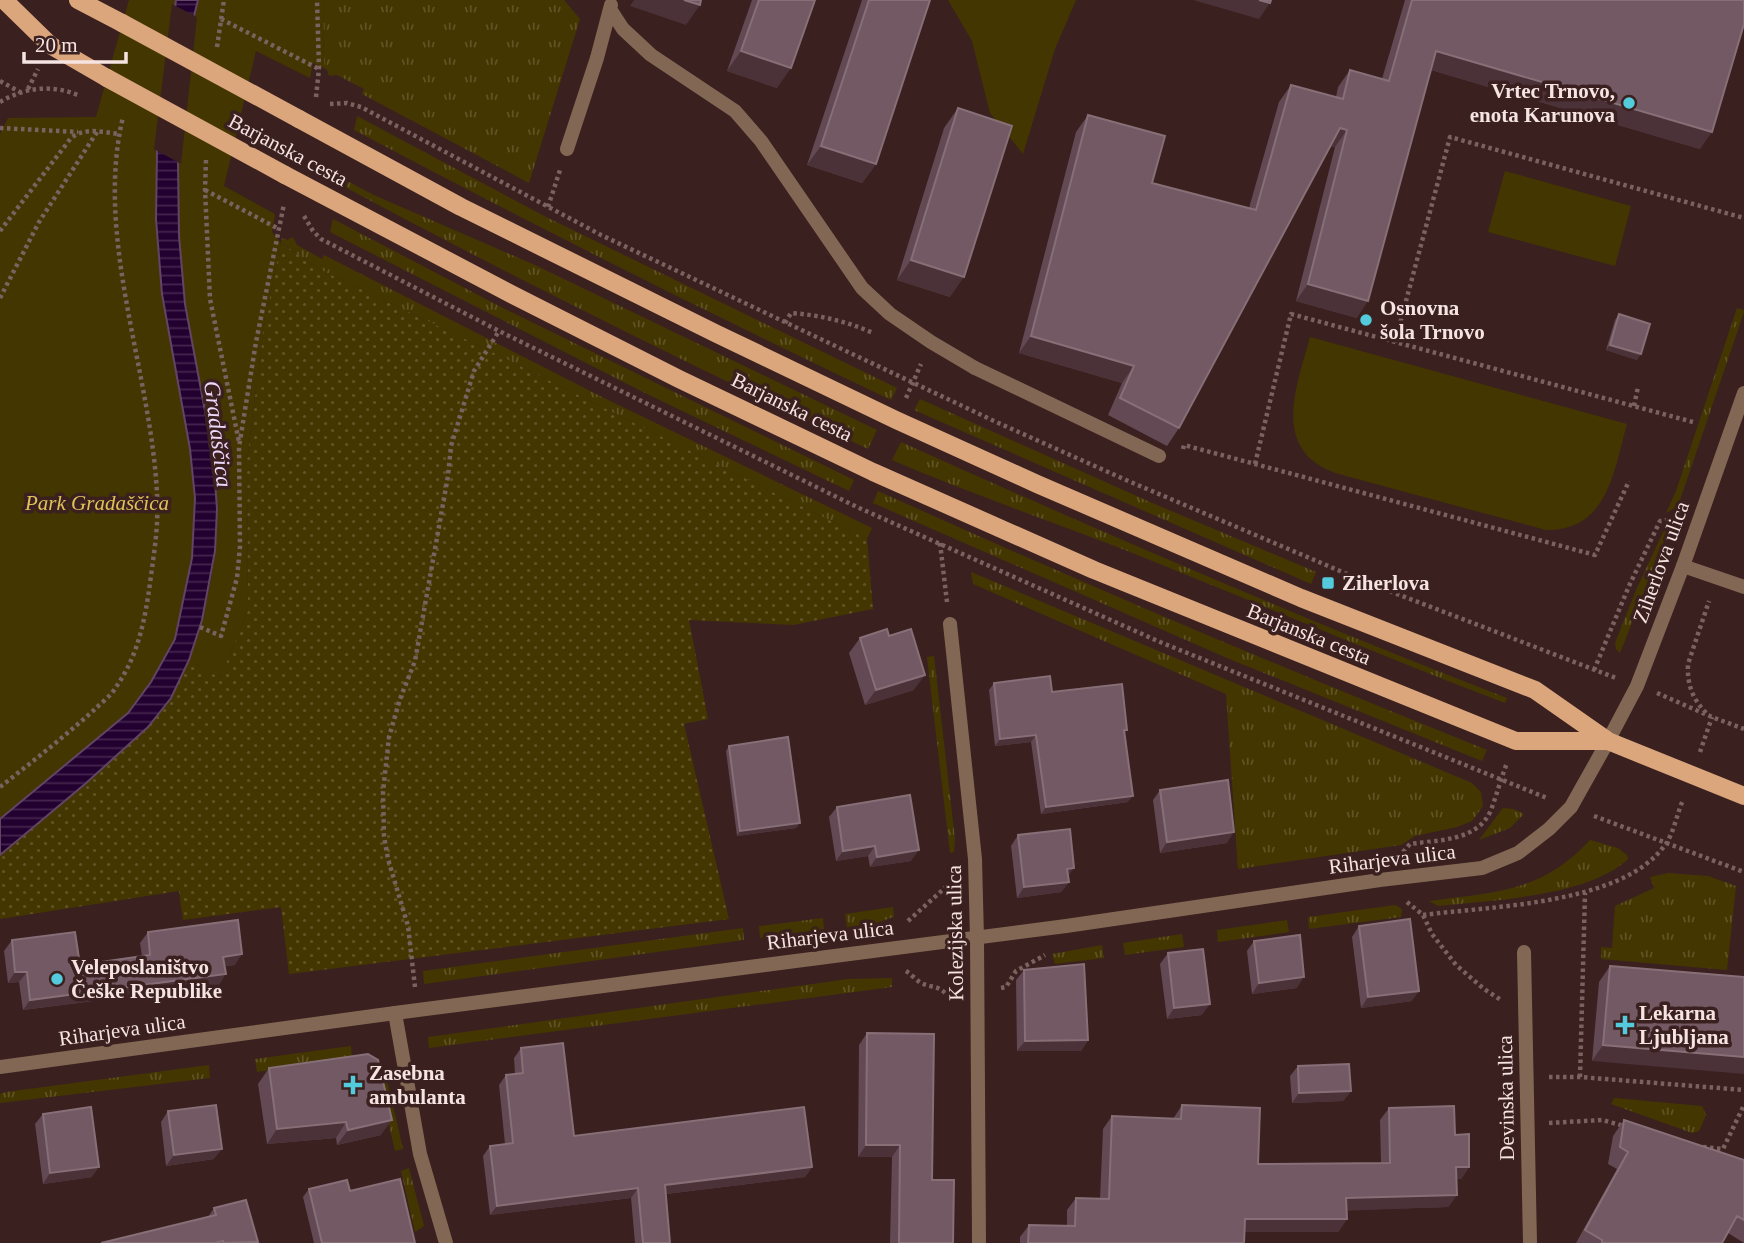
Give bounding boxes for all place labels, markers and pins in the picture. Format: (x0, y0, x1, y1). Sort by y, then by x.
place label: Vrtec Trnovo, enota Karunova (1470, 79, 1615, 127)
marker: Vrtec Trnovo, enota Karunova (1621, 95, 1637, 111)
place label: Osnovna šola Trnovo (1380, 296, 1485, 344)
marker: Osnovna šola Trnovo (1358, 312, 1374, 328)
place label: Ziherlova (1342, 571, 1430, 595)
marker: Ziherlova (1320, 575, 1336, 591)
place label: Veleposlaništvo Češke Republike (71, 955, 222, 1003)
marker: Veleposlaništvo Češke Republike (49, 971, 65, 987)
place label: Lekarna Ljubljana (1639, 1001, 1729, 1049)
marker: Lekarna Ljubljana (1617, 1017, 1633, 1033)
place label: Zasebna ambulanta (369, 1061, 466, 1109)
marker: Zasebna ambulanta (343, 1075, 363, 1095)

